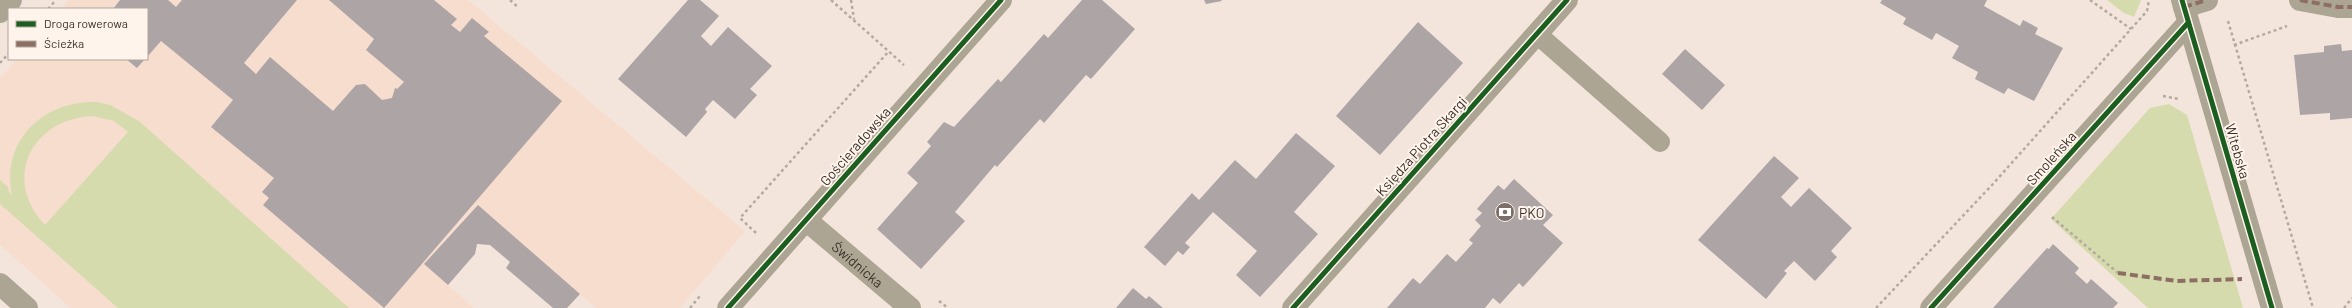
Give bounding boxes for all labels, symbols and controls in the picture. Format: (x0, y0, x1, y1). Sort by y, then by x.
legend (8, 8, 148, 60)
text: Droga rowerowa (44, 16, 128, 30)
text: Ścieżka (44, 36, 84, 50)
street label: Księdza Piotra Skargi (1372, 93, 1470, 199)
street label: Gościeradowska (816, 103, 894, 189)
street label: Witebska (2222, 121, 2254, 181)
street label: Smoleńska (2023, 128, 2079, 188)
bank icon: PKO (1494, 201, 1516, 223)
place label: PKO (1519, 204, 1544, 221)
street label: Świdnicka (829, 237, 887, 290)

